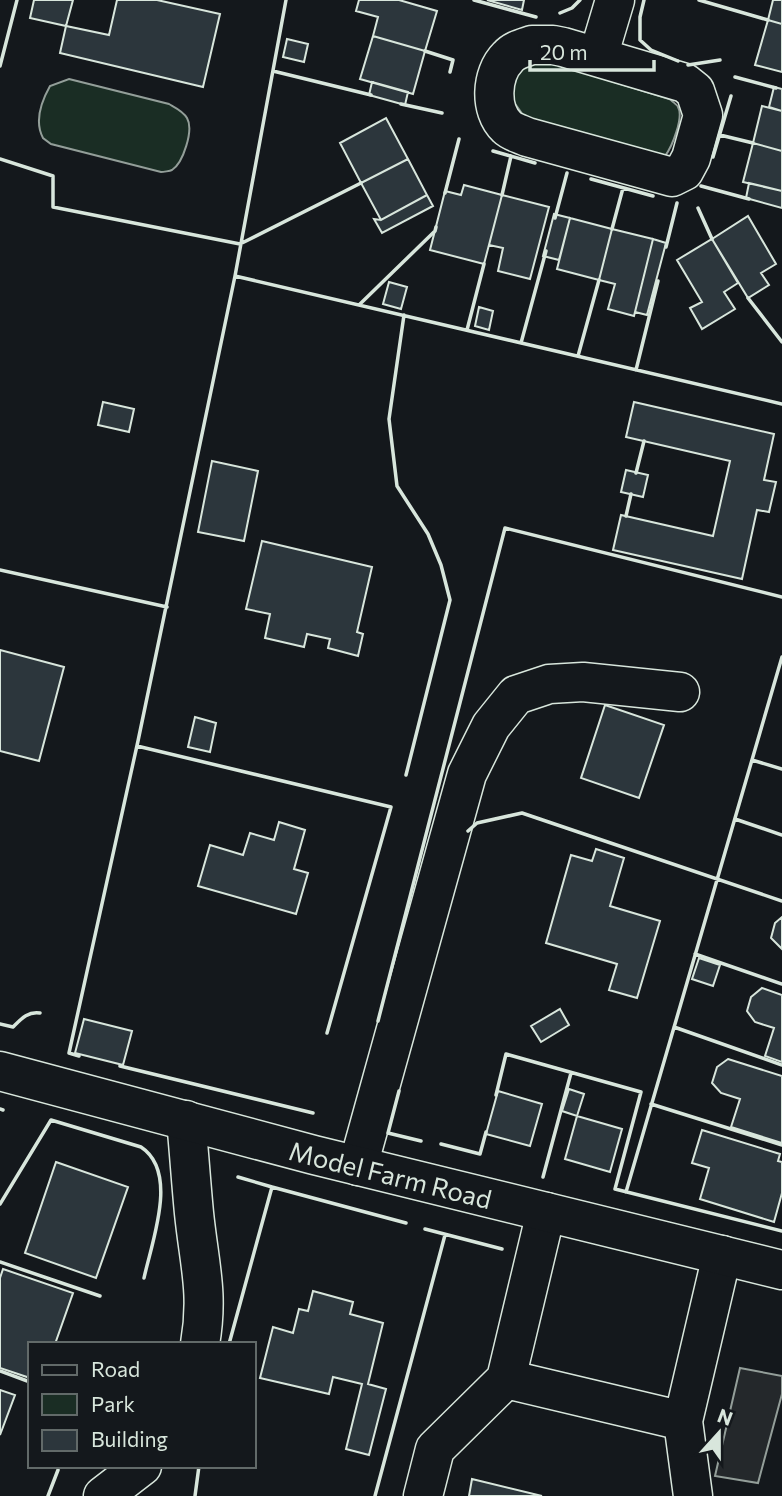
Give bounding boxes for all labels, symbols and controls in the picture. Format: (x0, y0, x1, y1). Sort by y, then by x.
scale bar (530, 28, 654, 72)
text: 20 m (540, 39, 588, 64)
street label: Model Farm Road (286, 1134, 495, 1214)
legend (28, 1342, 256, 1468)
text: Road (91, 1356, 140, 1381)
text: Park (91, 1391, 135, 1416)
north arrow (684, 1398, 754, 1468)
text: N (714, 1403, 736, 1430)
text: Building (91, 1426, 168, 1451)

